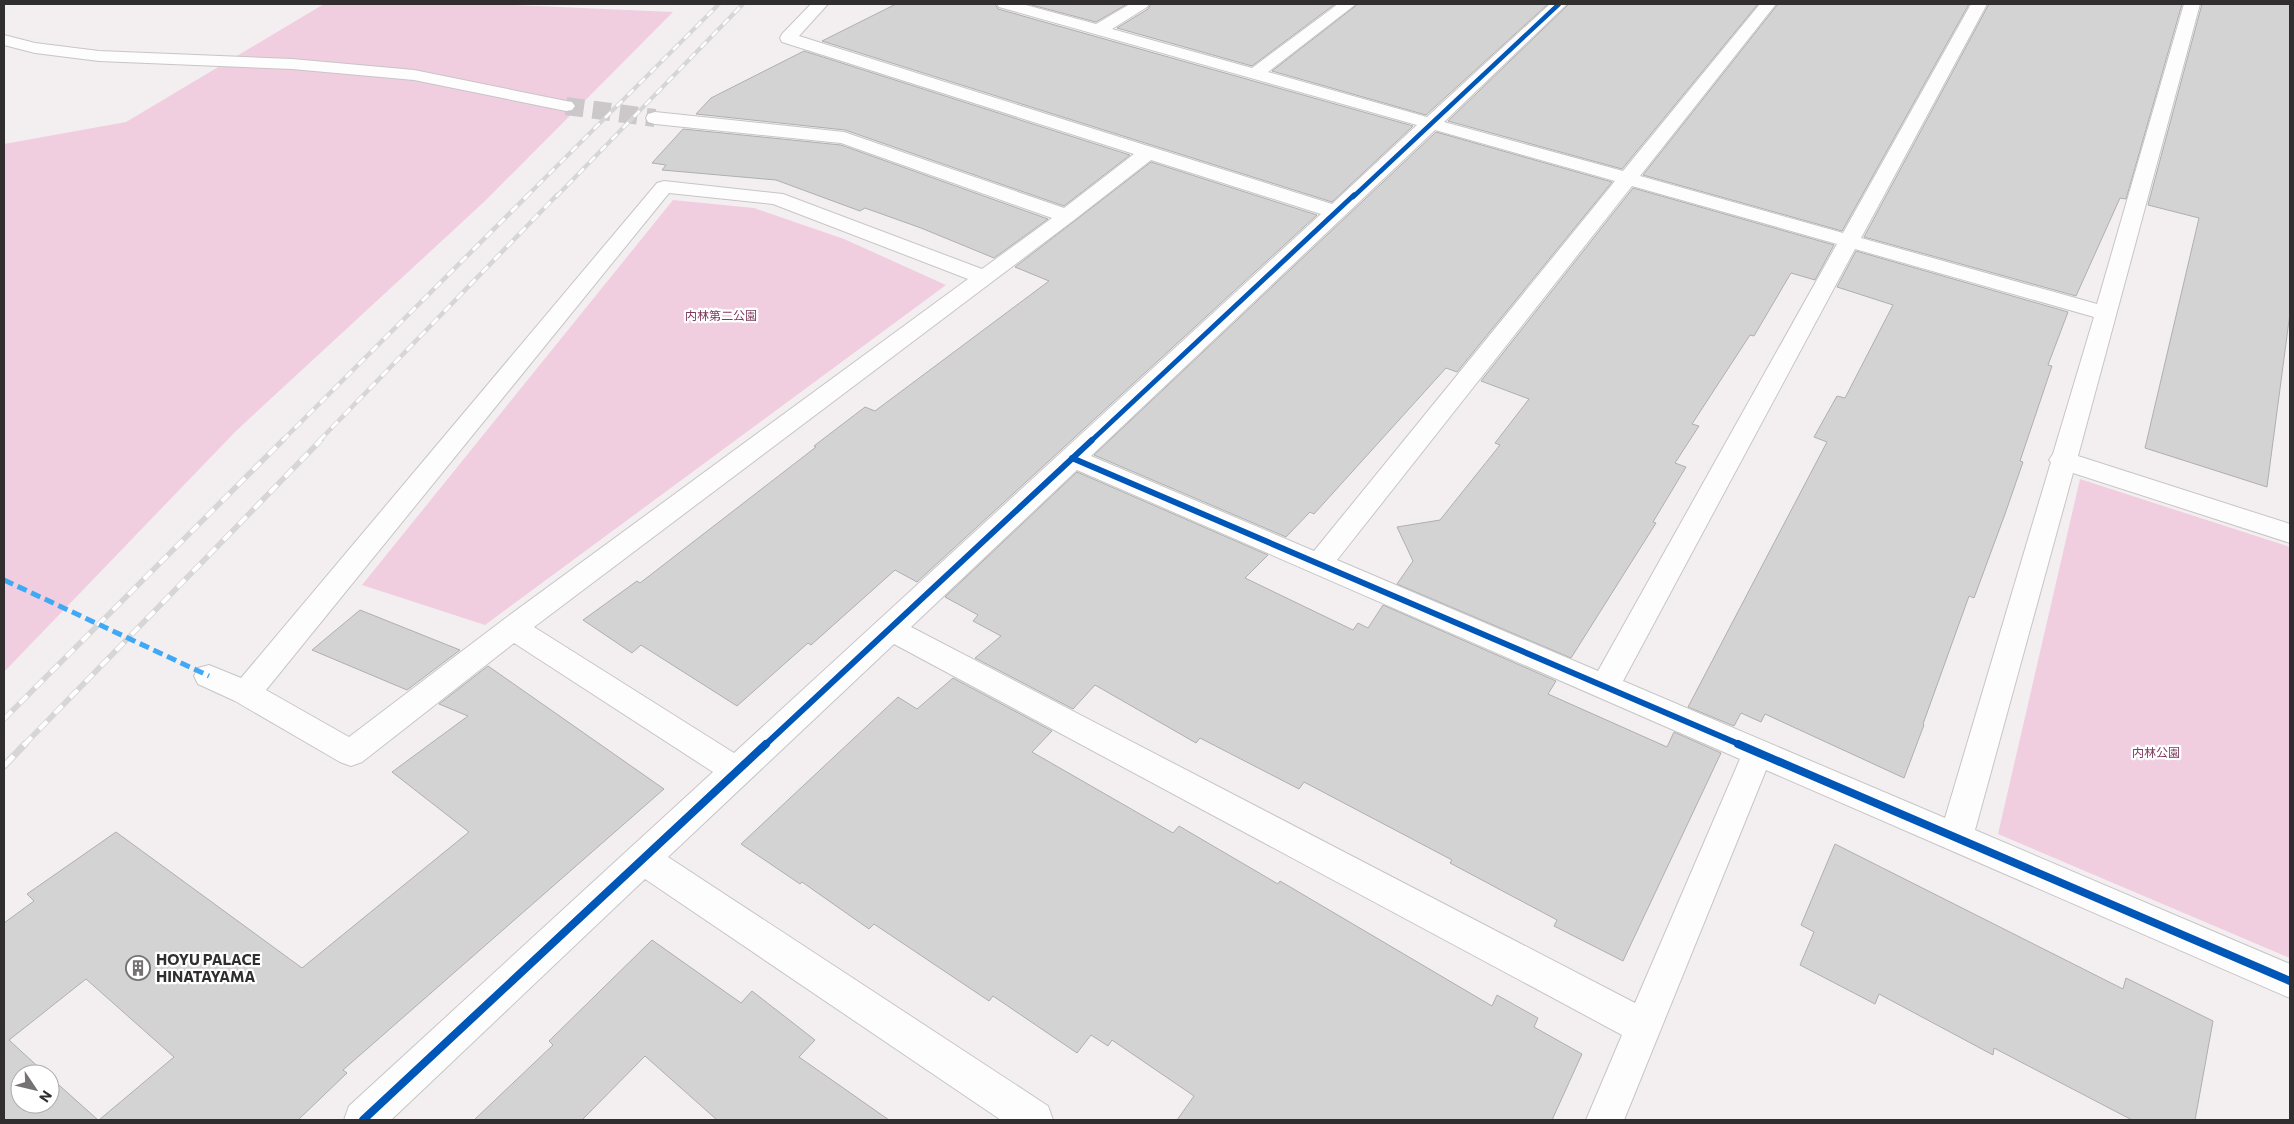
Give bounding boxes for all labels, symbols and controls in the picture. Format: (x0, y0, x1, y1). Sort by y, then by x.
park label: 内林第二公園 (685, 308, 757, 322)
park label: 内林公園 (2132, 745, 2180, 759)
place label: HOYU PALACE HINATAYAMA (156, 950, 261, 985)
building icon: HOYU PALACE HINATAYAMA (125, 955, 151, 981)
north arrow (10, 1064, 60, 1114)
text: N (36, 1088, 56, 1106)

